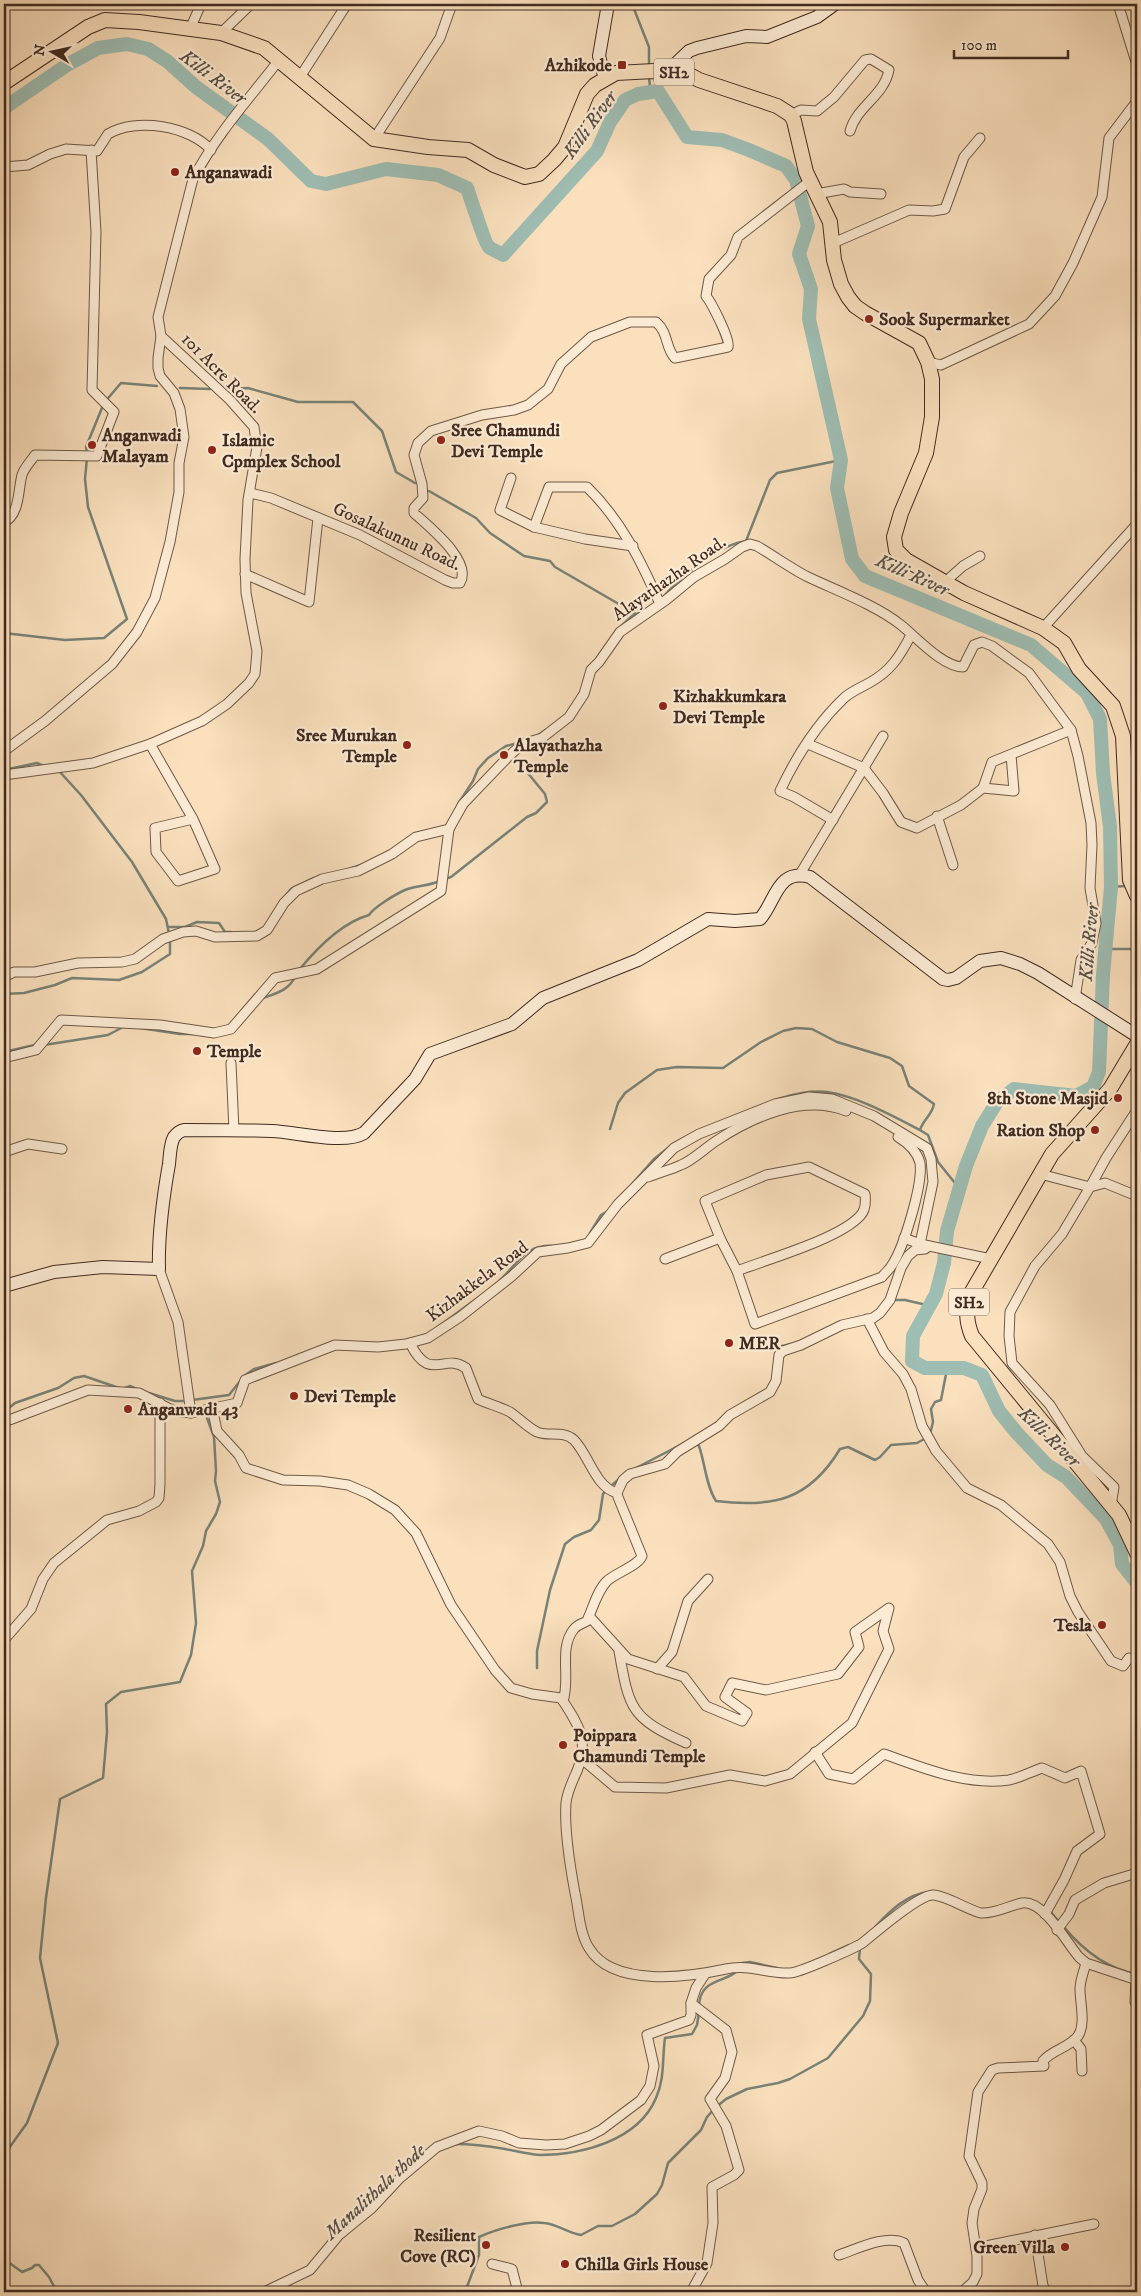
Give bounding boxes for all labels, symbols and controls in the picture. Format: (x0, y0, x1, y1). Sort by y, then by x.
north arrow (28, 28, 78, 78)
scale bar (954, 28, 1067, 60)
text: 100 m (961, 36, 997, 55)
text: N (30, 43, 50, 57)
water label: Killi River (174, 44, 253, 111)
place label: Azhikode (544, 55, 613, 77)
road number: SH2 (654, 58, 694, 86)
marker: Azhikode (616, 59, 628, 71)
water label: Killi River (558, 85, 624, 164)
place label: Anganawadi (184, 162, 272, 184)
marker: Anganawadi (169, 166, 181, 178)
place label: Sook Supermarket (879, 309, 1010, 331)
marker: Sook Supermarket (863, 313, 875, 325)
street label: 101 Acre Road. (176, 329, 266, 419)
place label: Sree Chamundi Devi Temple (451, 420, 560, 463)
place label: Anganwadi Malayam (101, 425, 182, 468)
place label: Islamic Cpmplex School (222, 430, 341, 473)
marker: Sree Chamundi Devi Temple (435, 434, 447, 446)
marker: Anganwadi Malayam (86, 439, 98, 451)
marker: Islamic Cpmplex School (206, 444, 218, 456)
street label: Gosalakunnu Road. (329, 498, 464, 576)
street label: Alayathazha Road. (608, 531, 731, 626)
water label: Killi River (871, 549, 954, 603)
place label: Kizhakkumkara Devi Temple (673, 686, 786, 729)
marker: Kizhakkumkara Devi Temple (657, 700, 669, 712)
place label: Sree Murukan Temple (296, 725, 398, 768)
place label: Alayathazha Temple (513, 735, 603, 778)
marker: Sree Murukan Temple (401, 739, 413, 751)
marker: Alayathazha Temple (498, 749, 510, 761)
water label: Killi River (1075, 900, 1105, 983)
place label: Temple (206, 1041, 262, 1063)
marker: Temple (191, 1045, 203, 1057)
place label: 8th Stone Masjid (987, 1088, 1109, 1110)
marker: 8th Stone Masjid (1112, 1092, 1124, 1104)
place label: Ration Shop (996, 1120, 1085, 1142)
marker: Ration Shop (1089, 1124, 1101, 1136)
street label: Kizhakkela Road (422, 1236, 533, 1327)
road number: SH2 (949, 1288, 989, 1315)
place label: MER (739, 1333, 781, 1355)
marker: MER (723, 1337, 735, 1349)
place label: Devi Temple (304, 1386, 396, 1408)
marker: Devi Temple (288, 1390, 300, 1402)
place label: Anganwadi 43 (137, 1399, 239, 1421)
water label: Killi River (1012, 1401, 1086, 1474)
marker: Anganwadi 43 (122, 1403, 134, 1415)
place label: Tesla (1053, 1615, 1092, 1637)
marker: Tesla (1096, 1619, 1108, 1631)
place label: Poippara Chamundi Temple (573, 1725, 706, 1768)
marker: Poippara Chamundi Temple (557, 1739, 569, 1751)
water label: Manalithala thode (318, 2139, 431, 2246)
place label: Resilient Cove (RC) (400, 2225, 476, 2268)
place label: Green Villa (973, 2237, 1055, 2259)
marker: Resilient Cove (RC) (480, 2239, 492, 2251)
marker: Green Villa (1059, 2241, 1071, 2253)
place label: Chilla Girls House (575, 2254, 709, 2276)
marker: Chilla Girls House (559, 2258, 571, 2270)

